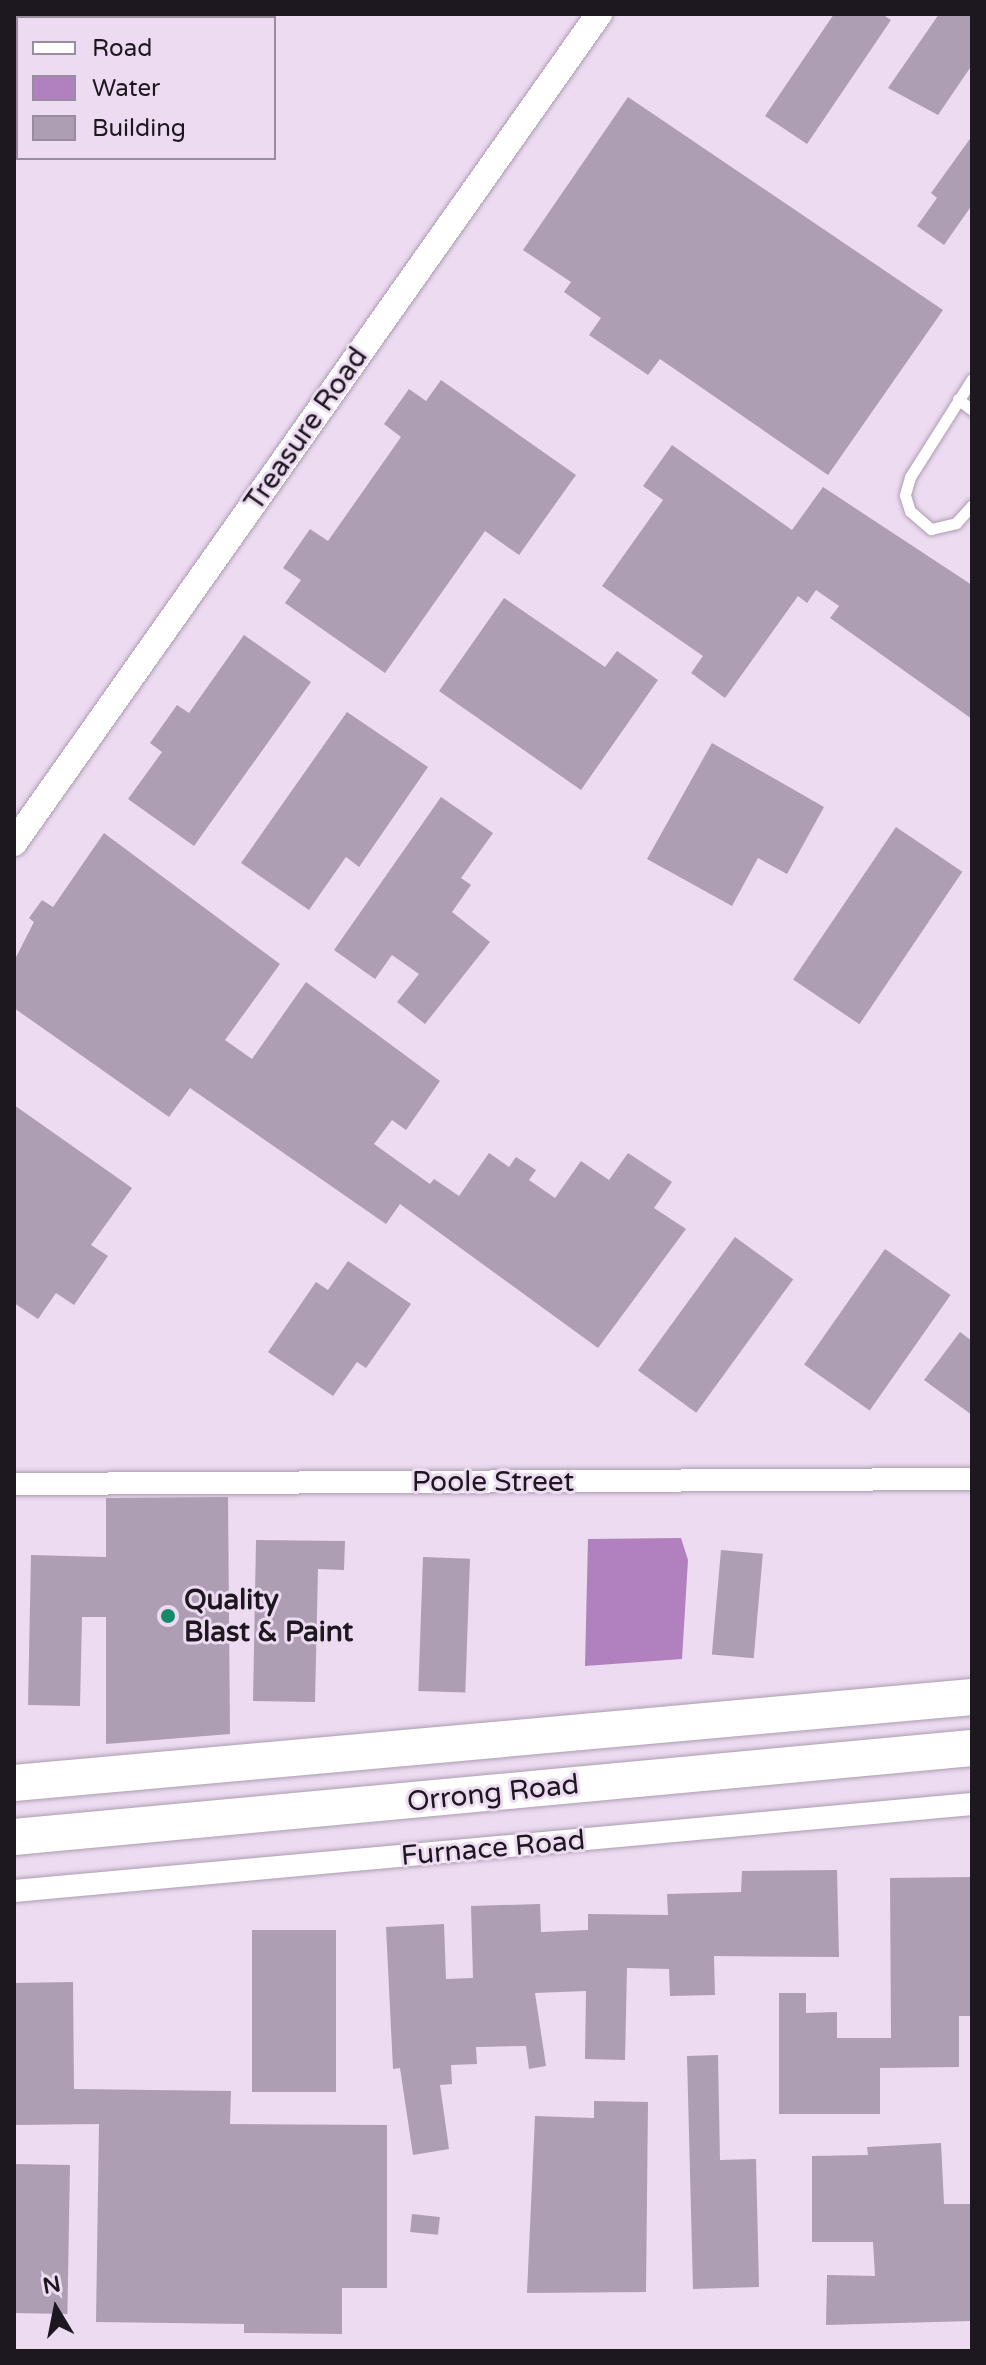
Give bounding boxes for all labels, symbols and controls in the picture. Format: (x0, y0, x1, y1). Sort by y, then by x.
legend (16, 16, 276, 160)
text: Road (92, 34, 152, 63)
text: Water (92, 74, 160, 103)
text: Building (92, 114, 186, 143)
street label: Treasure Road (237, 341, 375, 517)
street label: Poole Street (412, 1465, 574, 1499)
place label: Quality Blast & Paint (184, 1583, 353, 1649)
marker: Quality Blast & Paint (159, 1607, 177, 1625)
street label: Orrong Road (405, 1767, 581, 1819)
street label: Furnace Road (399, 1823, 587, 1873)
north arrow (16, 2269, 96, 2349)
text: N (41, 2271, 63, 2300)

